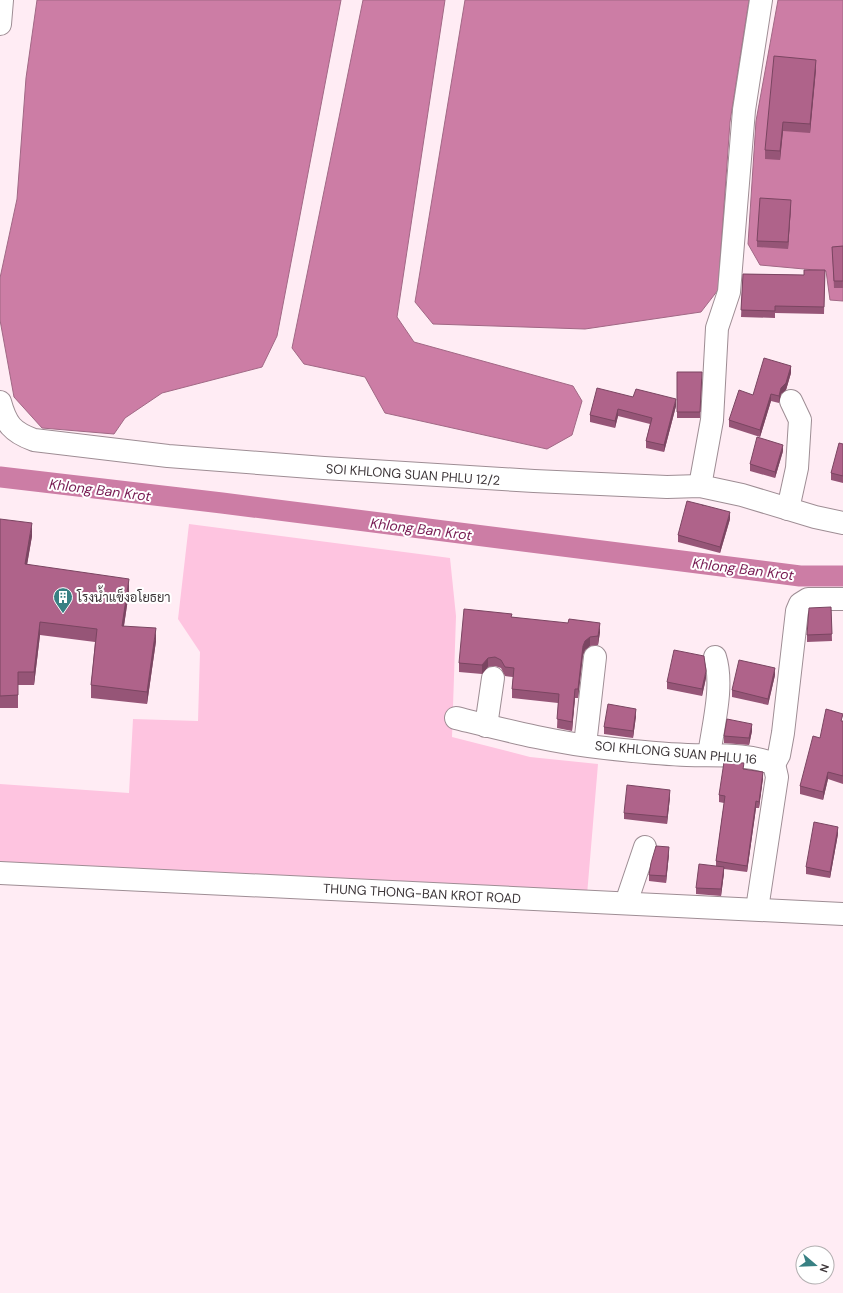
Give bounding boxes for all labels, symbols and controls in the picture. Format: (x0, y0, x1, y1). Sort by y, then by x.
street label: SOI KHLONG SUAN PHLU 12/2 (325, 460, 501, 489)
water label: Khlong Ban Krot (48, 475, 152, 505)
water label: Khlong Ban Krot (369, 514, 473, 544)
water label: Khlong Ban Krot (691, 554, 795, 584)
place label: โรงน้ำแข็งอโยธยา (76, 585, 171, 606)
building icon: โรงน้ำแข็งอโยธยา (52, 586, 74, 614)
street label: SOI KHLONG SUAN PHLU 16 (594, 737, 758, 768)
street label: THUNG THONG-BAN KROT ROAD (323, 880, 521, 907)
north arrow (795, 1245, 835, 1285)
text: N (817, 1262, 832, 1274)

